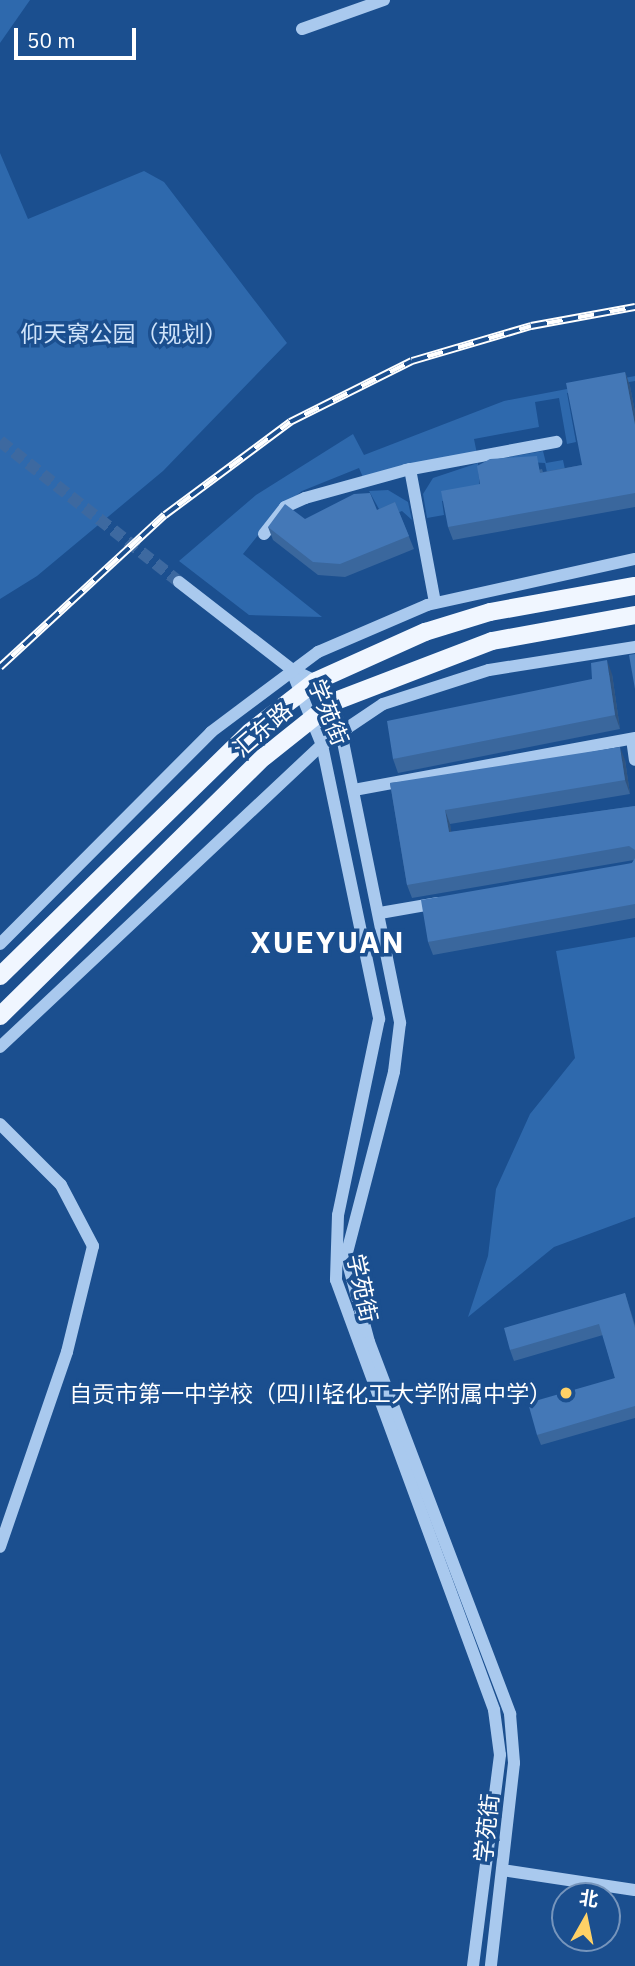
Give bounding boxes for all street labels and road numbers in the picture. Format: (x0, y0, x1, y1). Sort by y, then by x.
street label: 学苑街 (303, 675, 355, 749)
street label: 汇东路 (227, 696, 297, 762)
street label: 学苑街 (342, 1251, 384, 1325)
street label: 学苑街 (469, 1792, 503, 1864)

